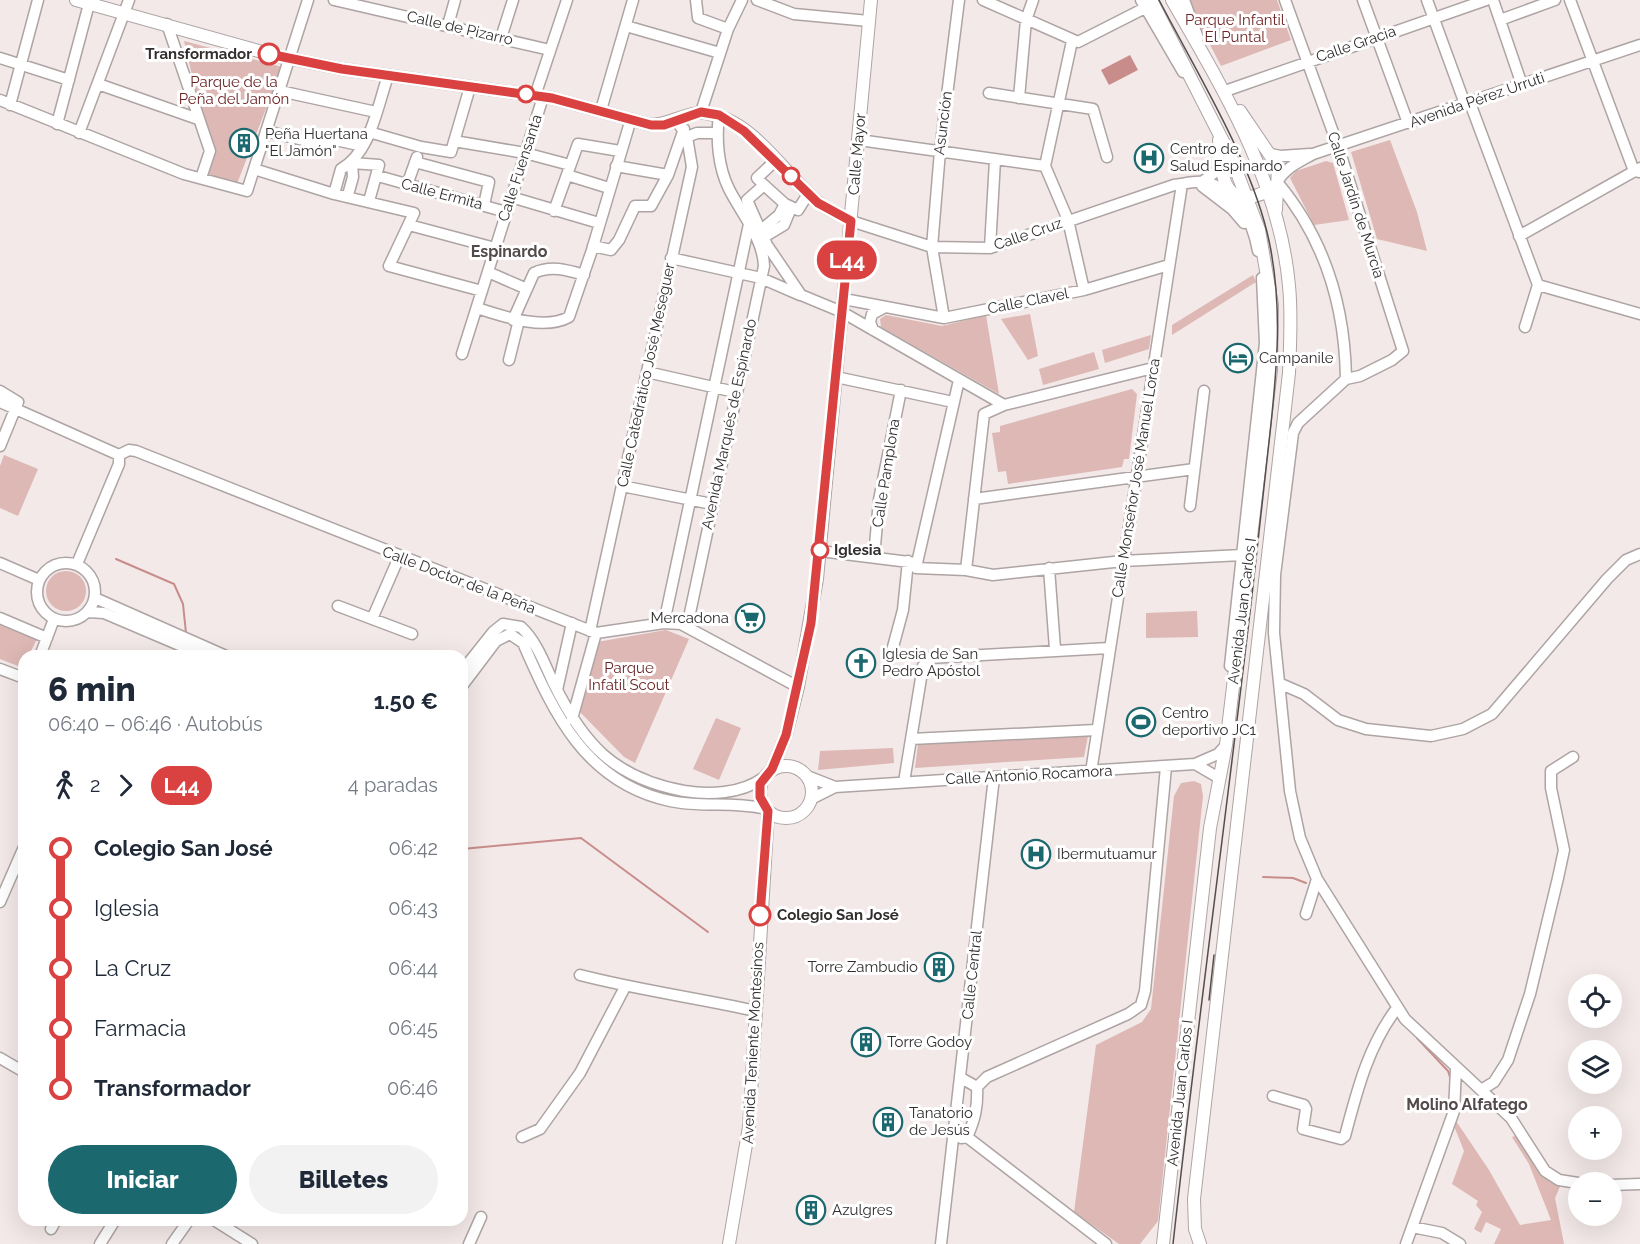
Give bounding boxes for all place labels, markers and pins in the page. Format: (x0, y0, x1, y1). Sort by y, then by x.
marker: Transformador (258, 43, 280, 65)
place label: Transformador (145, 45, 252, 63)
unlabelled marker (517, 85, 535, 103)
place label: Peña Huertana "El Jamón" (265, 125, 368, 160)
building icon: Peña Huertana "El Jamón" (228, 127, 260, 159)
place label: Centro de Salud Espinardo (1170, 140, 1283, 175)
hospital icon: Centro de Salud Espinardo (1133, 142, 1165, 174)
unlabelled marker (782, 167, 800, 185)
hotel icon: Campanile (1222, 342, 1254, 374)
place label: Campanile (1259, 349, 1334, 367)
marker: Iglesia (811, 541, 829, 559)
place label: Iglesia (834, 541, 882, 559)
supermarket icon: Mercadona (734, 602, 766, 634)
place label: Mercadona (651, 609, 729, 627)
place label: Iglesia de San Pedro Apóstol (882, 645, 981, 680)
church icon: Iglesia de San Pedro Apóstol (845, 647, 877, 679)
place label: Centro deportivo JC1 (1162, 704, 1256, 739)
sports icon: Centro deportivo JC1 (1125, 706, 1157, 738)
hospital icon: Ibermutuamur (1020, 838, 1052, 870)
place label: Ibermutuamur (1057, 845, 1158, 863)
marker: Colegio San José (749, 904, 771, 926)
place label: Colegio San José (777, 906, 899, 924)
building icon: Torre Zambudio (923, 951, 955, 983)
place label: Torre Zambudio (808, 958, 918, 976)
building icon: Torre Godoy (850, 1026, 882, 1058)
place label: Torre Godoy (887, 1033, 972, 1051)
place label: Tanatorio de Jesús (909, 1104, 973, 1139)
building icon: Tanatorio de Jesús (872, 1106, 904, 1138)
building icon: Azulgres (795, 1194, 827, 1226)
place label: Azulgres (832, 1201, 893, 1219)

